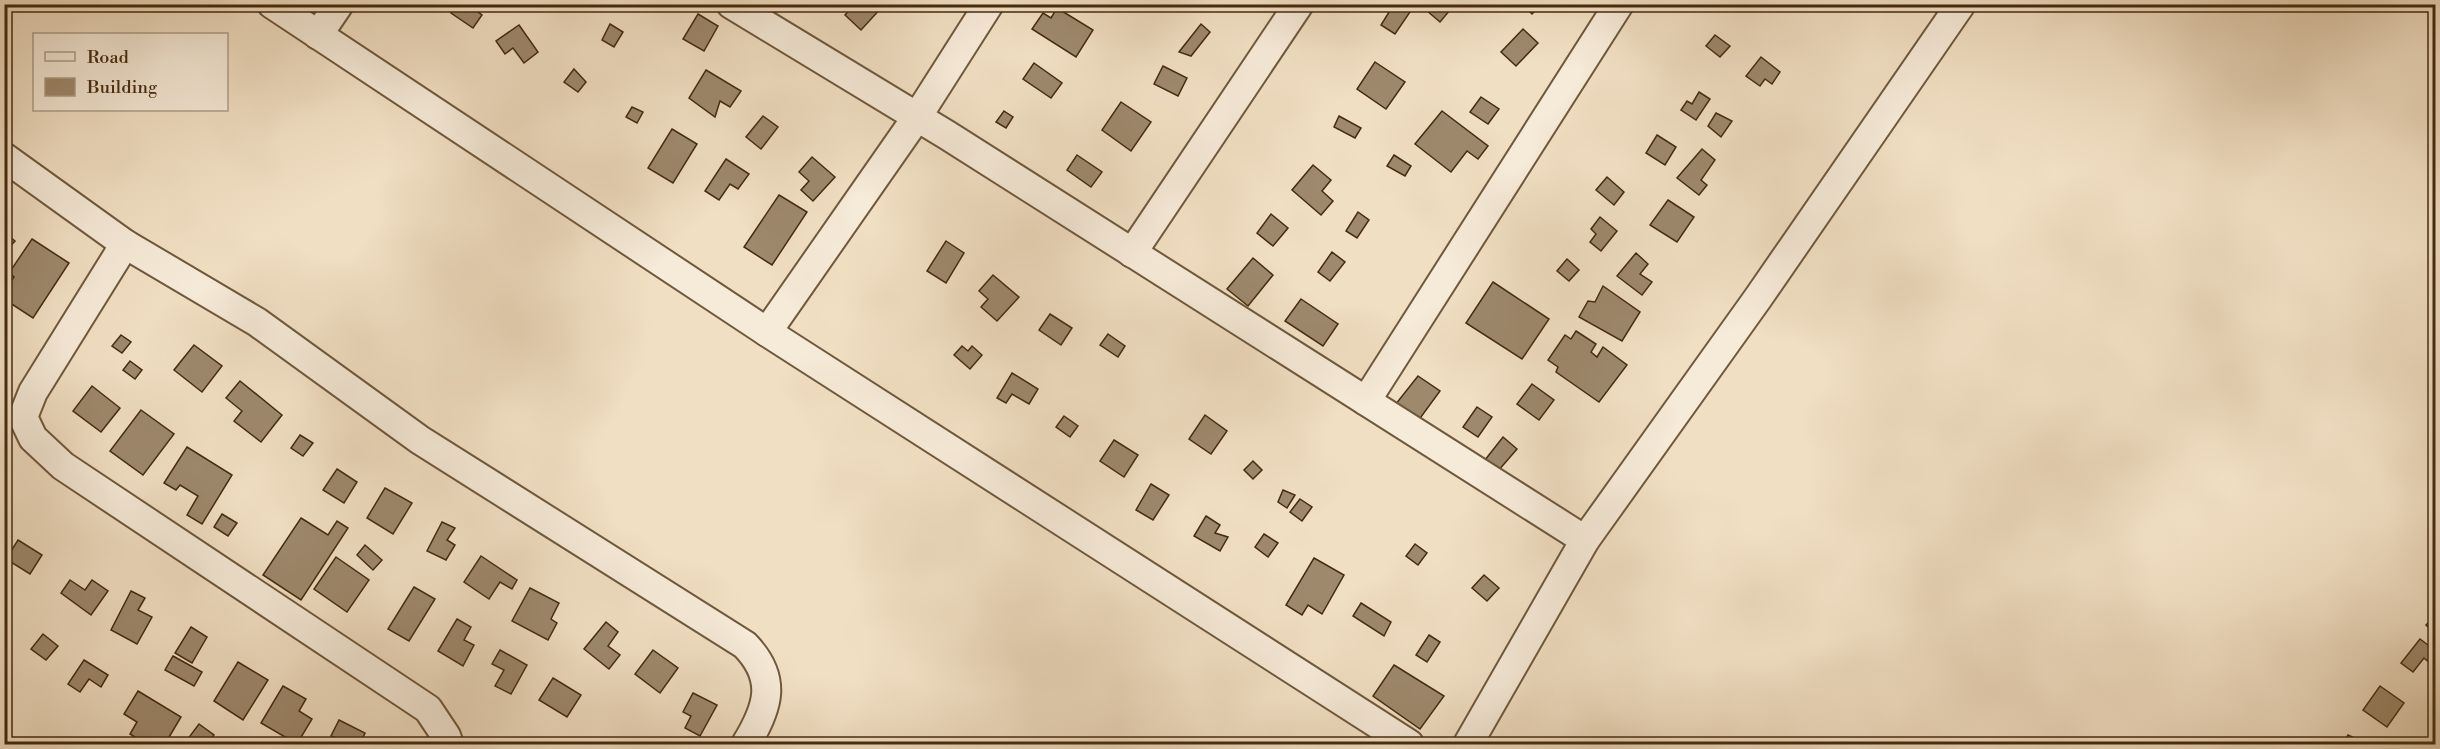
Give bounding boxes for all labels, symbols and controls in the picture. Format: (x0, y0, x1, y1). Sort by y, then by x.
legend (33, 33, 228, 111)
text: Road (87, 46, 130, 69)
text: Building (86, 76, 158, 99)

